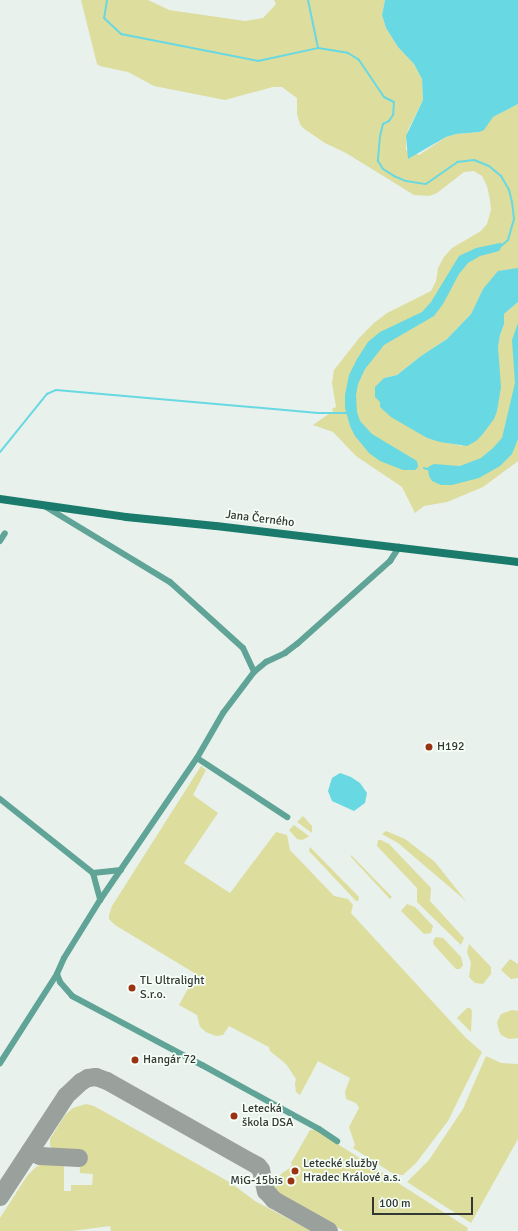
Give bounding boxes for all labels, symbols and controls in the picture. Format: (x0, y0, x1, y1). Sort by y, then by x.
street label: Jana Černého (225, 508, 295, 530)
place label: H192 (437, 740, 465, 754)
marker: H192 (424, 742, 434, 752)
place label: TL Ultralight S.r.o. (140, 974, 204, 1002)
marker: TL Ultralight S.r.o. (127, 983, 137, 993)
place label: Hangár 72 (143, 1053, 196, 1067)
marker: Hangár 72 (130, 1055, 140, 1065)
place label: Letecká škola DSA (242, 1102, 293, 1130)
marker: Letecká škola DSA (229, 1111, 239, 1121)
place label: Letecké služby Hradec Králové a.s. (303, 1157, 401, 1185)
marker: Letecké služby Hradec Králové a.s. (290, 1166, 300, 1176)
place label: MiG-15bis (230, 1174, 283, 1188)
marker: MiG-15bis (286, 1176, 296, 1186)
scale bar (374, 1189, 475, 1215)
text: 100 m (379, 1196, 411, 1211)

